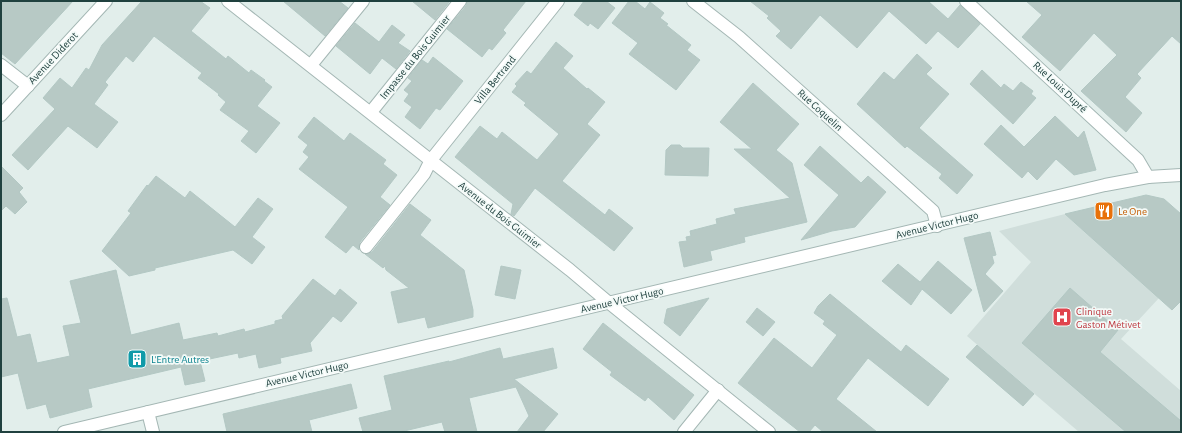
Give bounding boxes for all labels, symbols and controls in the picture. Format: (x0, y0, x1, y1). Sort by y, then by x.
street label: Impasse du Bois Guimier (378, 12, 453, 101)
street label: Avenue Diderot (26, 29, 80, 86)
street label: Villa Bertrand (472, 53, 518, 106)
street label: Rue Louis Dupré (1031, 59, 1089, 115)
street label: Rue Coquelin (795, 87, 845, 133)
street label: Avenue du Bois Guimier (457, 179, 544, 251)
restaurant icon: Le One (1093, 200, 1115, 222)
place label: Le One (1118, 206, 1147, 217)
street label: Avenue Victor Hugo (895, 209, 979, 241)
street label: Avenue Victor Hugo (579, 285, 665, 315)
hospital icon: Clinique Gaston Métivet (1051, 306, 1073, 328)
place label: Clinique Gaston Métivet (1076, 306, 1141, 330)
building icon: L'Entre Autres (126, 348, 148, 370)
place label: L'Entre Autres (151, 354, 209, 365)
street label: Avenue Victor Hugo (264, 359, 350, 389)

